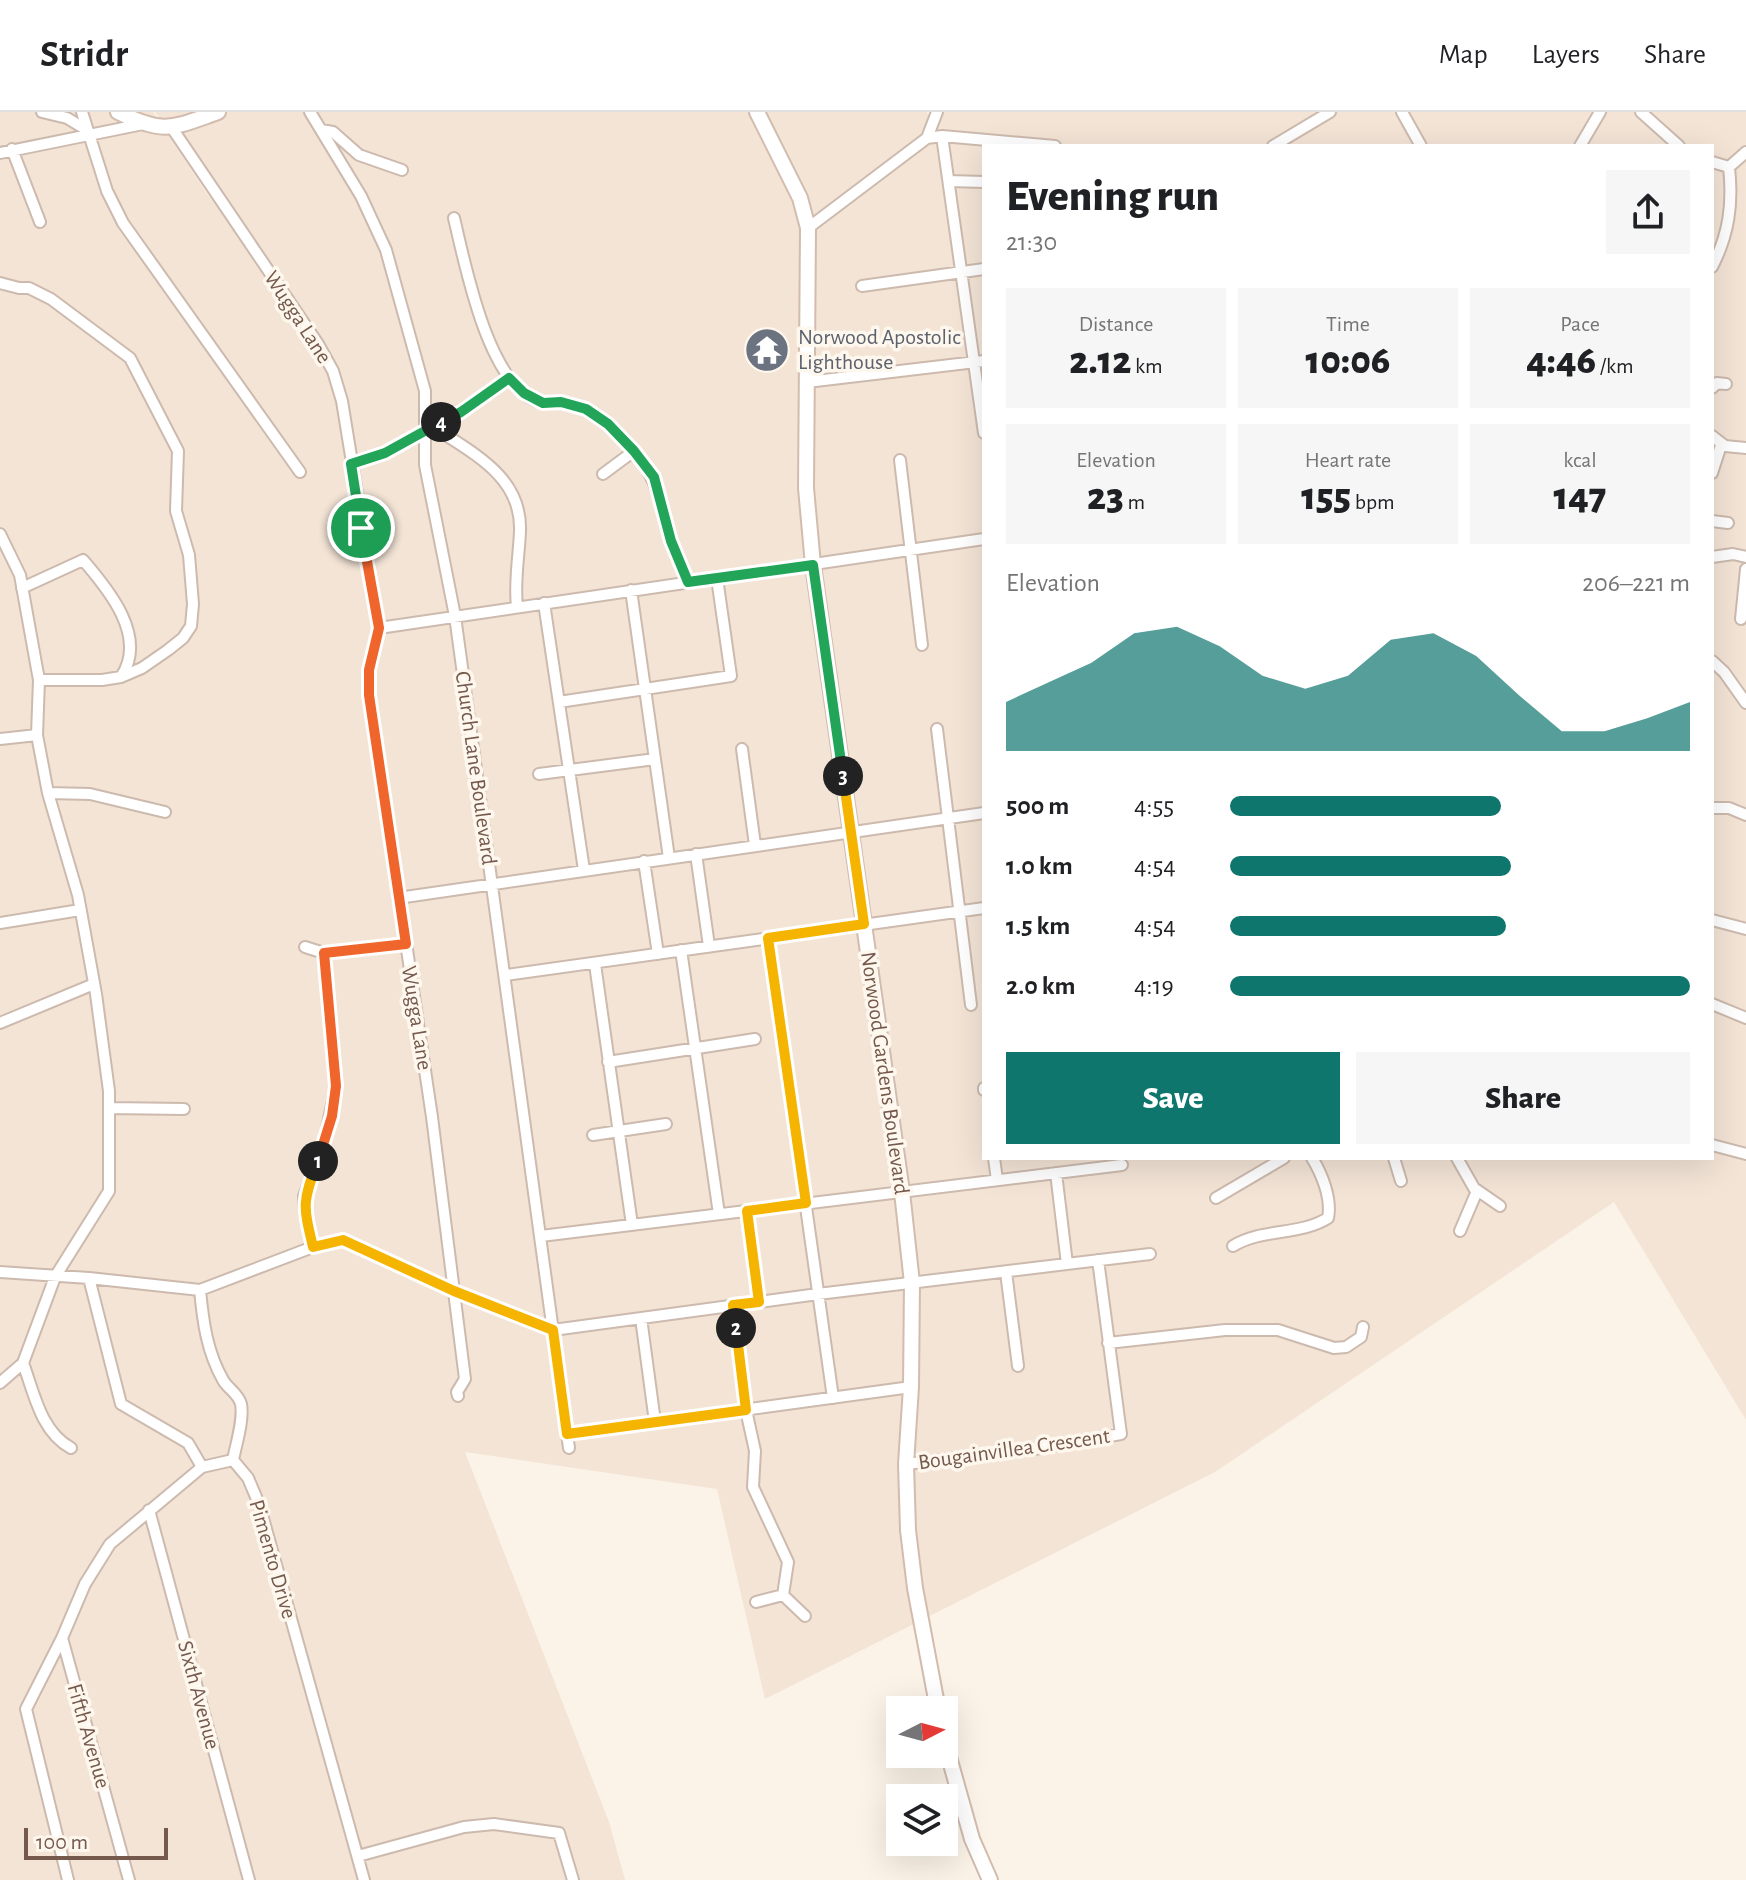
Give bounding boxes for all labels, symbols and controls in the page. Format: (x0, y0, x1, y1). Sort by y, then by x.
text: Stridr (40, 36, 128, 74)
text: Map (1439, 41, 1488, 69)
text: Layers (1532, 41, 1600, 69)
text: Share (1644, 41, 1706, 69)
button: share (1606, 170, 1690, 254)
text: Evening run (1006, 175, 1219, 219)
text: 21:30 (1006, 229, 1057, 255)
street label: Wugga Lane (260, 267, 336, 367)
text: Distance (1079, 313, 1153, 335)
text: Time (1326, 313, 1370, 335)
text: Pace (1560, 313, 1600, 335)
temple icon: Norwood Apostolic Lighthouse (743, 326, 791, 374)
place label: Norwood Apostolic Lighthouse (798, 326, 961, 373)
text: 2.12 (1069, 341, 1131, 381)
text: 10:06 (1306, 341, 1390, 381)
text: 4:46 (1526, 341, 1596, 381)
text: km (1131, 355, 1163, 377)
text: /km (1596, 355, 1634, 377)
pin: 4 (421, 402, 461, 442)
text: 4 (435, 411, 447, 433)
text: Elevation (1076, 449, 1156, 471)
text: Heart rate (1305, 449, 1391, 471)
text: kcal (1563, 449, 1597, 471)
text: 23 (1087, 477, 1124, 517)
text: 155 (1301, 477, 1351, 517)
text: 147 (1554, 477, 1606, 517)
text: m (1124, 491, 1145, 513)
text: bpm (1351, 491, 1395, 513)
pin (327, 494, 395, 562)
icon: arrive (339, 506, 383, 550)
text: Elevation (1006, 570, 1100, 596)
text: 206–221 m (1582, 570, 1690, 596)
street label: Church Lane Boulevard (452, 670, 500, 866)
pin: 3 (823, 756, 863, 796)
text: 3 (838, 765, 848, 787)
text: 500 m (1006, 793, 1069, 819)
text: 4:55 (1134, 793, 1174, 819)
text: 1.0 km (1006, 853, 1073, 879)
text: 4:54 (1134, 853, 1176, 879)
text: 1.5 km (1006, 913, 1070, 939)
text: 4:54 (1134, 913, 1176, 939)
street label: Norwood Gardens Boulevard (857, 950, 913, 1196)
street label: Wugga Lane (398, 964, 436, 1072)
text: 2.0 km (1006, 973, 1076, 999)
text: 4:19 (1134, 973, 1174, 999)
button: Save (1006, 1052, 1340, 1144)
button: Share (1356, 1052, 1690, 1144)
pin: 1 (298, 1141, 338, 1181)
text: 1 (314, 1150, 322, 1172)
pin: 2 (716, 1308, 756, 1348)
text: 2 (731, 1317, 741, 1339)
street label: Bougainvillea Crescent (917, 1425, 1111, 1473)
street label: Pimento Drive (246, 1497, 300, 1621)
street label: Sixth Avenue (174, 1638, 224, 1752)
street label: Fifth Avenue (64, 1681, 114, 1791)
north arrow (886, 1696, 958, 1768)
map controls (886, 1696, 958, 1856)
button: layers (886, 1784, 958, 1856)
scale bar (24, 1824, 168, 1860)
text: 100 m (36, 1831, 88, 1853)

